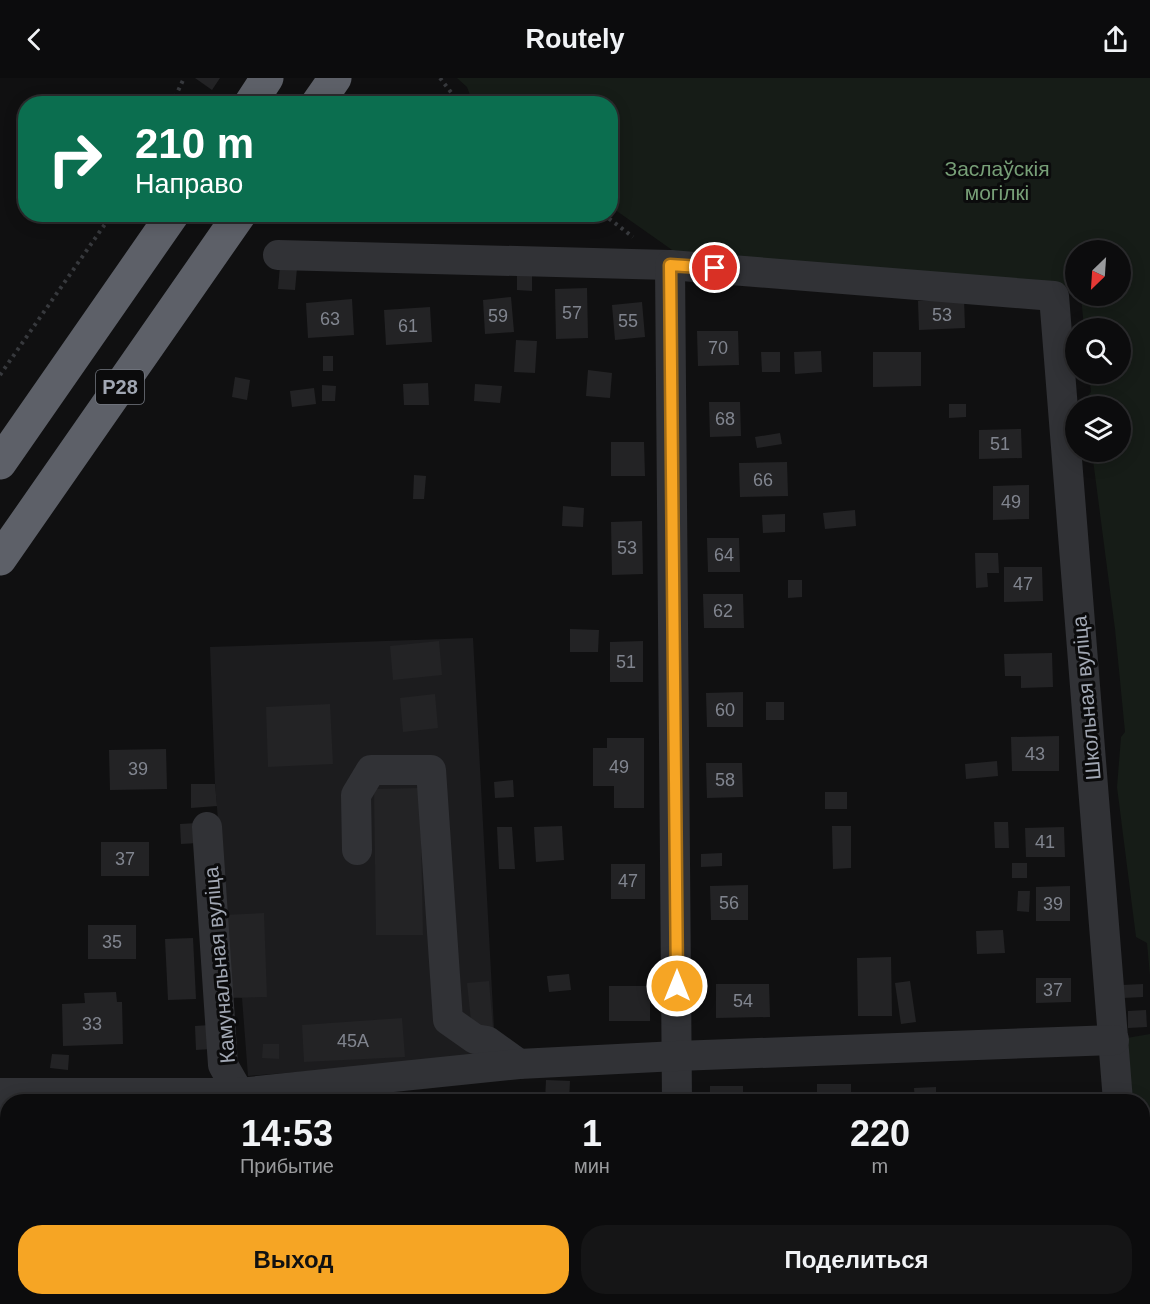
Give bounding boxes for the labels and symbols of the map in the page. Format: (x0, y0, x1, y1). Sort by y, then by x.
park label: Заслаўскія могілкі (944, 157, 1050, 204)
north arrow (1065, 240, 1131, 306)
pin (689, 242, 740, 293)
house number: 57 (562, 303, 582, 323)
house number: 53 (932, 305, 952, 325)
house number: 59 (488, 306, 508, 326)
house number: 63 (320, 309, 340, 329)
house number: 55 (618, 311, 638, 331)
house number: 61 (398, 316, 418, 336)
house number: 70 (708, 338, 728, 358)
road number: Р28 (96, 370, 144, 404)
house number: 68 (715, 409, 735, 429)
house number: 51 (990, 434, 1010, 454)
house number: 66 (753, 470, 773, 490)
house number: 49 (1001, 492, 1021, 512)
house number: 53 (617, 538, 637, 558)
house number: 64 (714, 545, 734, 565)
house number: 47 (1013, 574, 1033, 594)
house number: 62 (713, 601, 733, 621)
street label: Школьная вуліца (1067, 615, 1105, 781)
house number: 51 (616, 652, 636, 672)
house number: 60 (715, 700, 735, 720)
house number: 43 (1025, 744, 1045, 764)
house number: 49 (609, 757, 629, 777)
house number: 39 (128, 759, 148, 779)
house number: 58 (715, 770, 735, 790)
house number: 41 (1035, 832, 1055, 852)
house number: 37 (115, 849, 135, 869)
street label: Камунальная вуліца (199, 865, 239, 1064)
house number: 47 (618, 871, 638, 891)
house number: 56 (719, 893, 739, 913)
house number: 39 (1043, 894, 1063, 914)
house number: 35 (102, 932, 122, 952)
position arrow (645, 954, 709, 1018)
house number: 37 (1043, 980, 1063, 1000)
house number: 54 (733, 991, 753, 1011)
house number: 33 (82, 1014, 102, 1034)
house number: 45А (337, 1031, 369, 1051)

